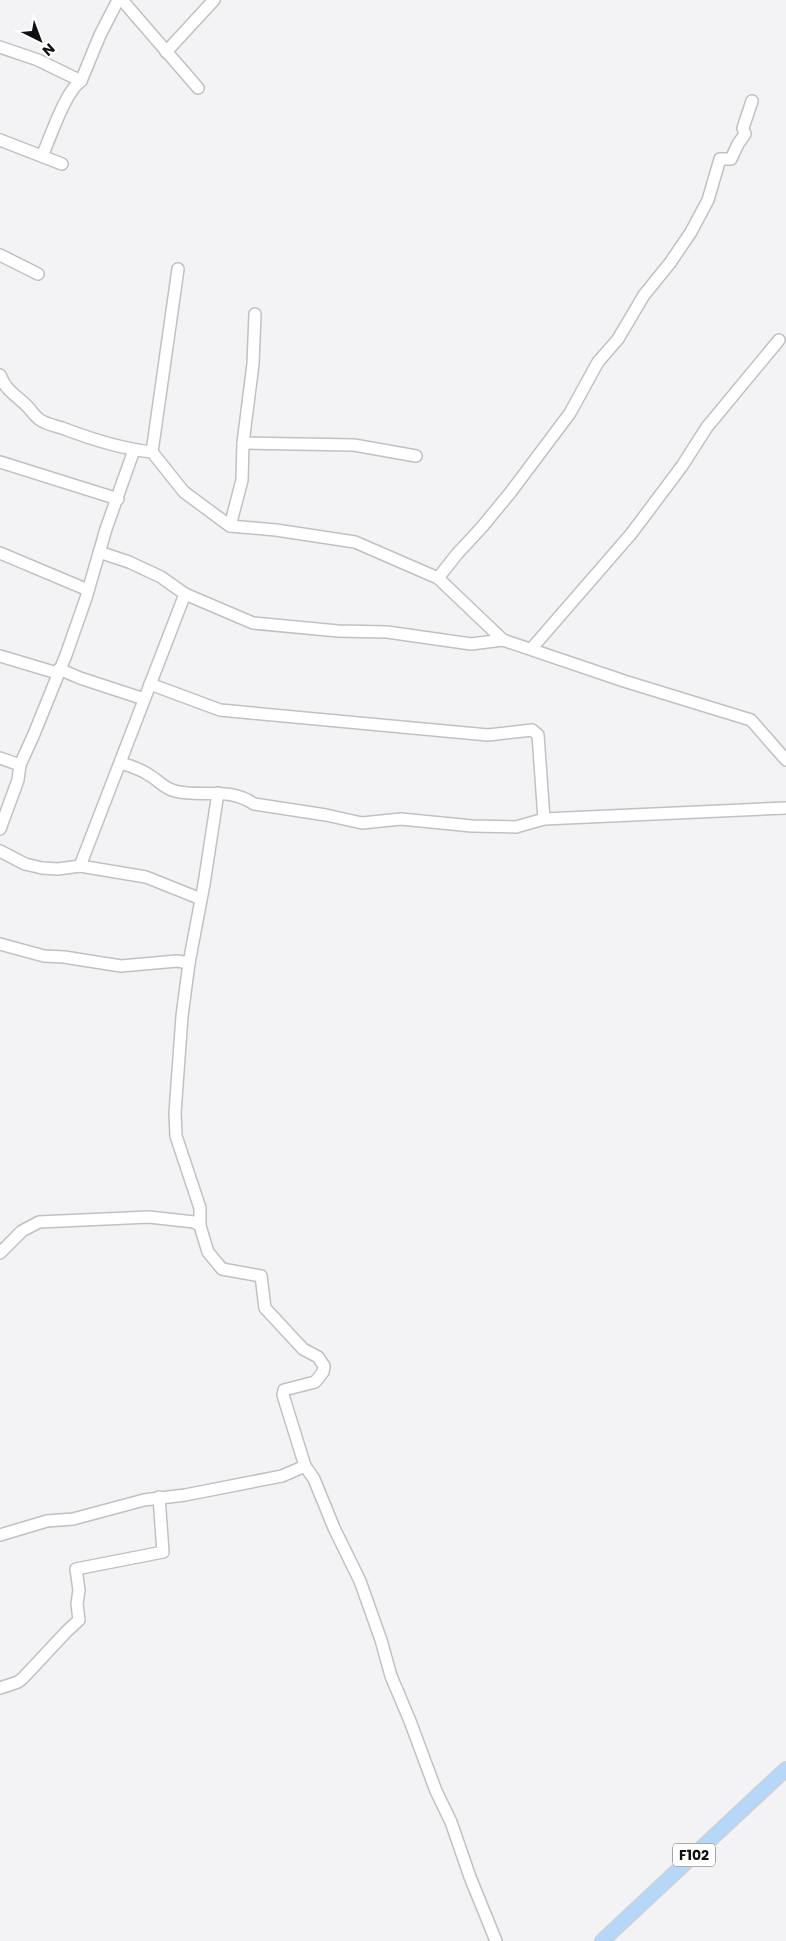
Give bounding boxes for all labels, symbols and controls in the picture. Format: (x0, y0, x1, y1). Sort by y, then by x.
north arrow (15, 15, 65, 65)
text: N (38, 39, 59, 61)
road number: F102 (673, 1844, 715, 1866)

